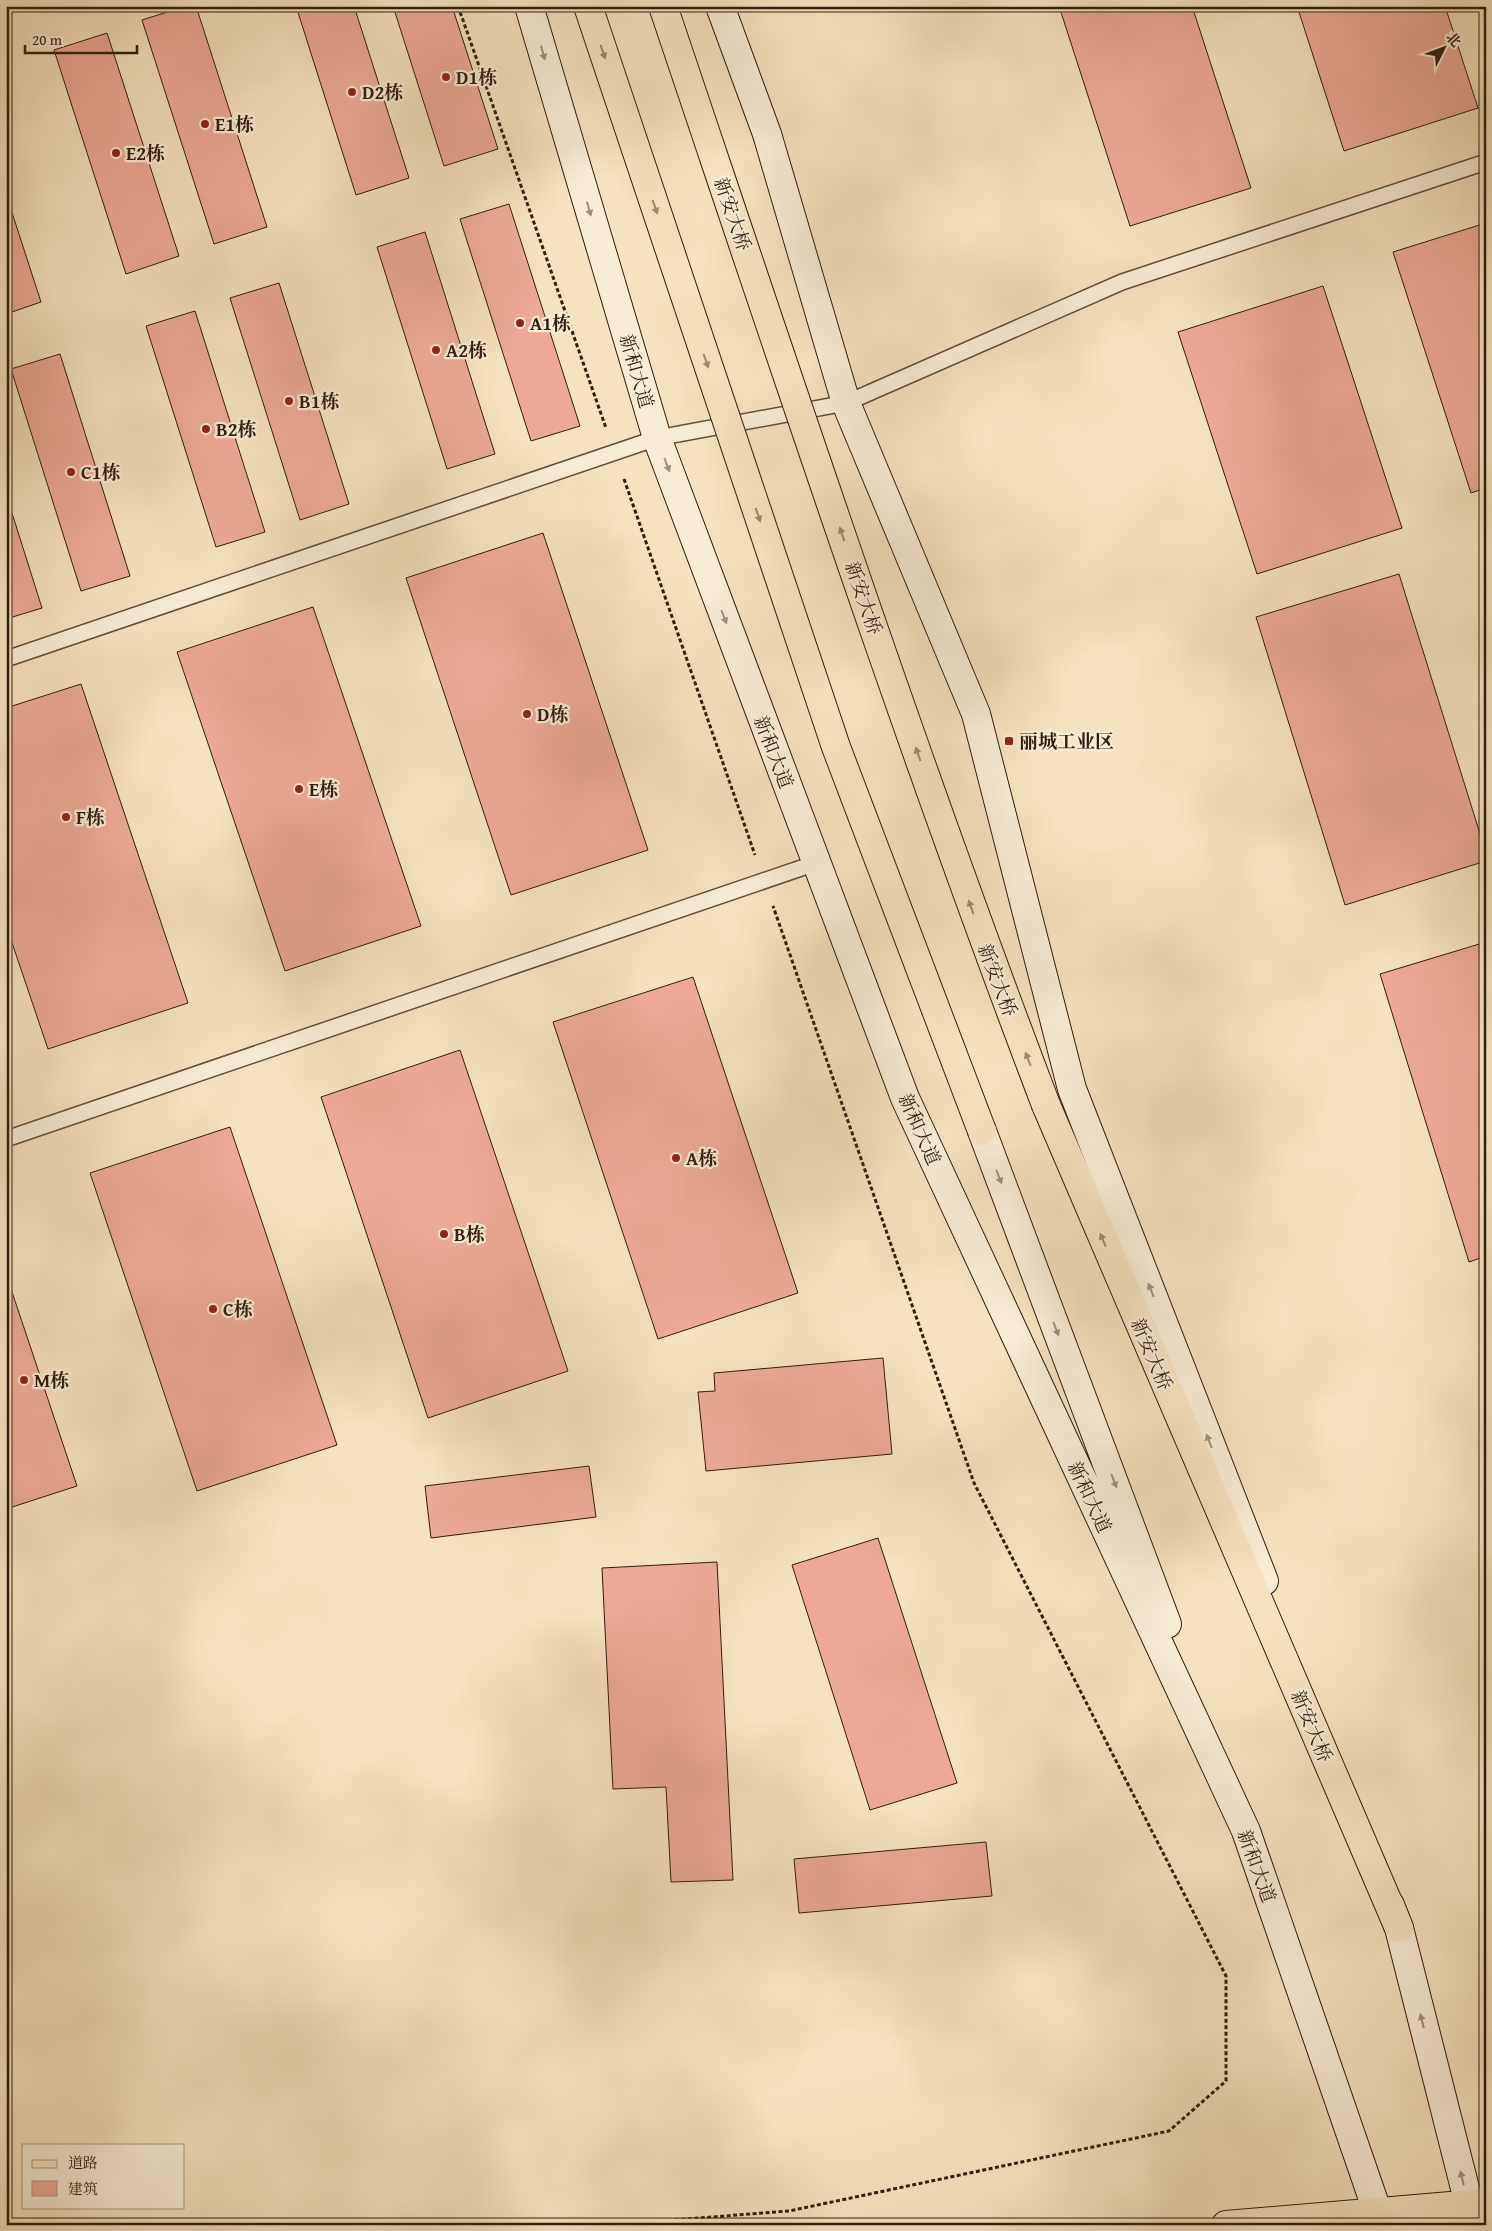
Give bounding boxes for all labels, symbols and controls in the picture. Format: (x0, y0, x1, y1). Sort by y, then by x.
scale bar (25, 22, 138, 54)
north arrow (1420, 22, 1470, 72)
text: 北 (1442, 27, 1466, 51)
text: 20 m (32, 29, 63, 50)
one-way arrow (600, 45, 607, 60)
one-way arrow (540, 46, 548, 61)
place label: D1栋 (456, 63, 497, 91)
marker: D1栋 (440, 71, 452, 83)
place label: D2栋 (362, 78, 403, 106)
marker: D2栋 (346, 86, 358, 98)
place label: E1栋 (215, 110, 254, 138)
marker: E1栋 (199, 118, 211, 130)
place label: E2栋 (126, 139, 165, 167)
marker: E2栋 (110, 147, 122, 159)
street label: 新安大桥 (707, 174, 759, 254)
one-way arrow (652, 199, 659, 214)
one-way arrow (586, 201, 594, 216)
place label: A1栋 (530, 309, 571, 337)
marker: A1栋 (514, 317, 526, 329)
street label: 新和大道 (613, 331, 661, 411)
place label: A2栋 (446, 336, 487, 364)
marker: A2栋 (430, 344, 442, 356)
one-way arrow (703, 353, 711, 368)
place label: B1栋 (299, 387, 340, 415)
marker: B1栋 (283, 395, 295, 407)
place label: B2栋 (216, 415, 257, 443)
marker: B2栋 (200, 423, 212, 435)
place label: C1栋 (81, 458, 121, 486)
one-way arrow (663, 458, 671, 473)
marker: C1栋 (65, 466, 77, 478)
one-way arrow (755, 507, 762, 522)
one-way arrow (837, 526, 845, 541)
street label: 新安大桥 (838, 558, 890, 638)
one-way arrow (720, 610, 728, 625)
place label: D栋 (537, 700, 568, 728)
marker: D栋 (521, 708, 533, 720)
street label: 新和大道 (747, 711, 801, 793)
place label: 丽城工业区 (1019, 727, 1114, 755)
marker: 丽城工业区 (1003, 735, 1015, 747)
one-way arrow (913, 746, 921, 761)
place label: E栋 (309, 775, 338, 803)
marker: E栋 (293, 783, 305, 795)
place label: F栋 (76, 803, 105, 831)
marker: F栋 (60, 811, 72, 823)
one-way arrow (966, 900, 974, 915)
street label: 新安大桥 (971, 939, 1025, 1021)
one-way arrow (1024, 1052, 1031, 1067)
street label: 新和大道 (892, 1089, 948, 1169)
place label: A栋 (686, 1144, 717, 1172)
marker: A栋 (670, 1152, 682, 1164)
one-way arrow (995, 1170, 1003, 1185)
place label: B栋 (454, 1220, 485, 1248)
marker: B栋 (438, 1228, 450, 1240)
one-way arrow (1099, 1232, 1107, 1247)
one-way arrow (1146, 1283, 1154, 1297)
place label: C栋 (223, 1295, 253, 1323)
marker: C栋 (207, 1303, 219, 1315)
street label: 新安大桥 (1124, 1314, 1180, 1394)
one-way arrow (1052, 1322, 1060, 1337)
place label: M栋 (34, 1366, 69, 1394)
marker: M栋 (18, 1374, 30, 1386)
one-way arrow (1205, 1434, 1213, 1449)
street label: 新和大道 (1061, 1457, 1119, 1537)
one-way arrow (1110, 1474, 1118, 1489)
street label: 新安大桥 (1284, 1686, 1340, 1766)
street label: 新和大道 (1231, 1825, 1283, 1907)
one-way arrow (1418, 2013, 1426, 2028)
legend (22, 2144, 185, 2208)
text: 道路 (68, 2152, 98, 2173)
one-way arrow (1458, 2170, 1466, 2186)
text: 建筑 (68, 2178, 98, 2199)

